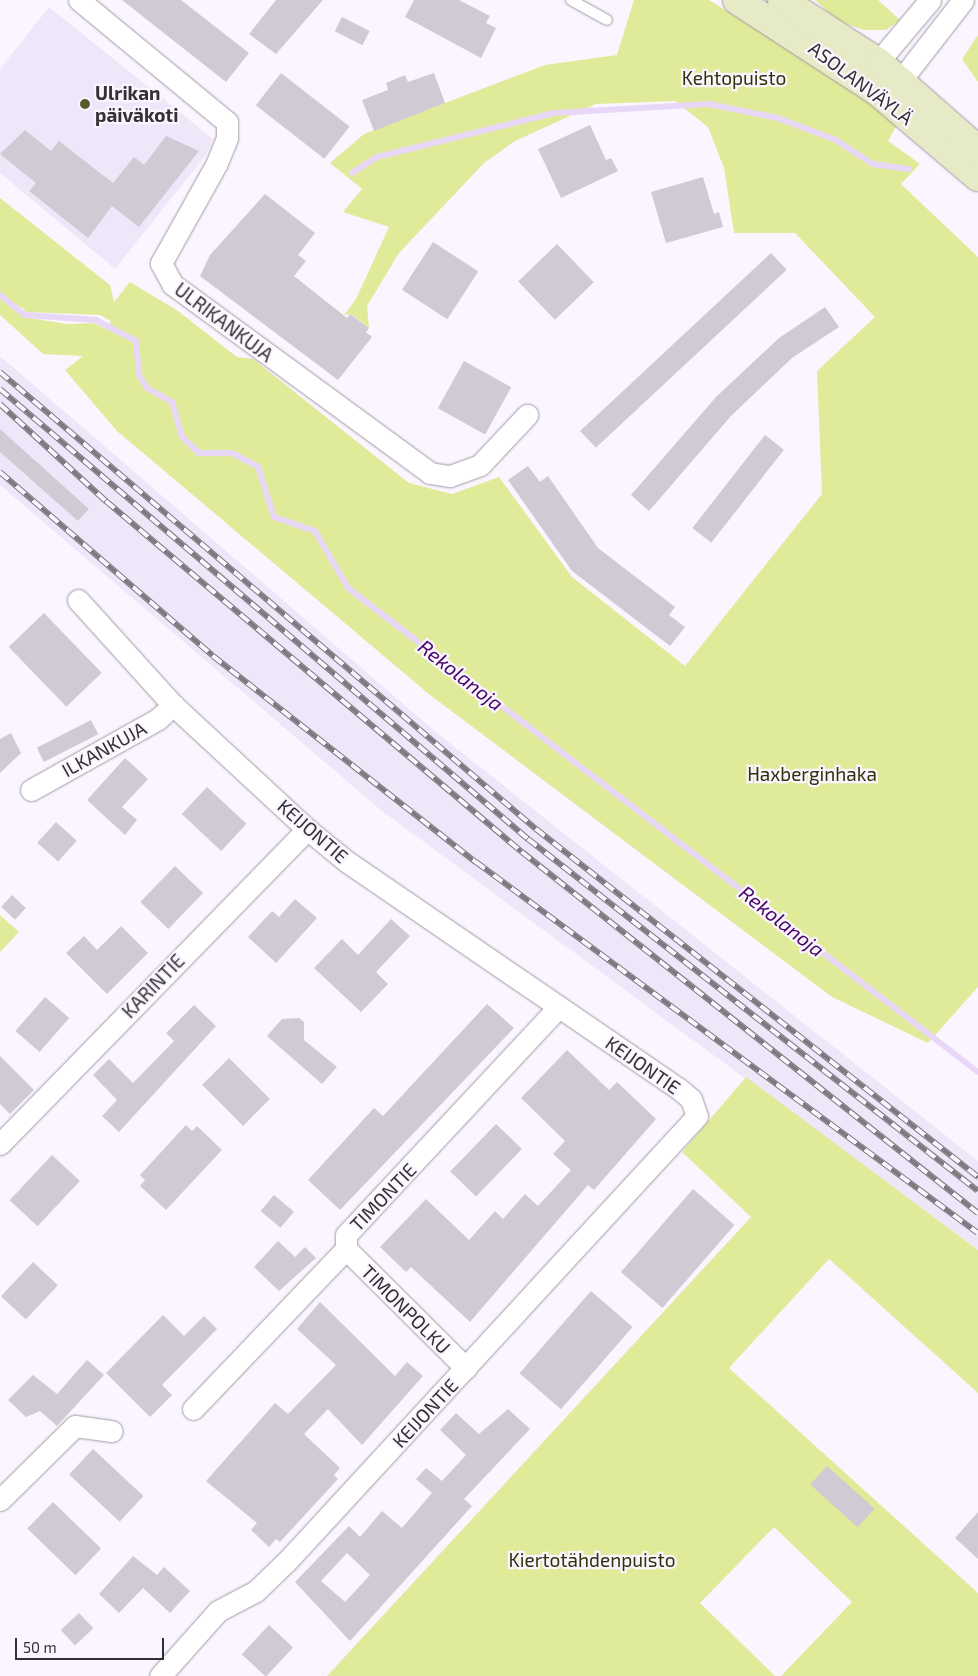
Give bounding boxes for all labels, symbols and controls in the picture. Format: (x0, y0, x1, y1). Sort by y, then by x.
street label: ASOLANVÄYLÄ (805, 37, 917, 129)
park label: Kehtopuisto (682, 67, 786, 89)
place label: Ulrikan päiväkoti (95, 82, 178, 126)
marker: Ulrikan päiväkoti (79, 98, 91, 110)
street label: ULRIKANKUJA (170, 278, 278, 366)
water label: Rekolanoja (414, 634, 508, 716)
street label: ILKANKUJA (58, 716, 150, 782)
park label: Haxberginhaka (747, 763, 877, 785)
street label: KEIJONTIE (273, 794, 353, 868)
water label: Rekolanoja (735, 880, 829, 962)
street label: KARINTIE (117, 949, 189, 1023)
street label: KEIJONTIE (601, 1031, 685, 1099)
street label: TIMONTIE (345, 1158, 421, 1236)
street label: TIMONPOLKU (357, 1260, 455, 1358)
street label: KEIJONTIE (387, 1374, 463, 1452)
park label: Kiertotähdenpuisto (509, 1549, 675, 1571)
scale bar (18, 1628, 166, 1660)
text: 50 m (23, 1638, 57, 1656)

